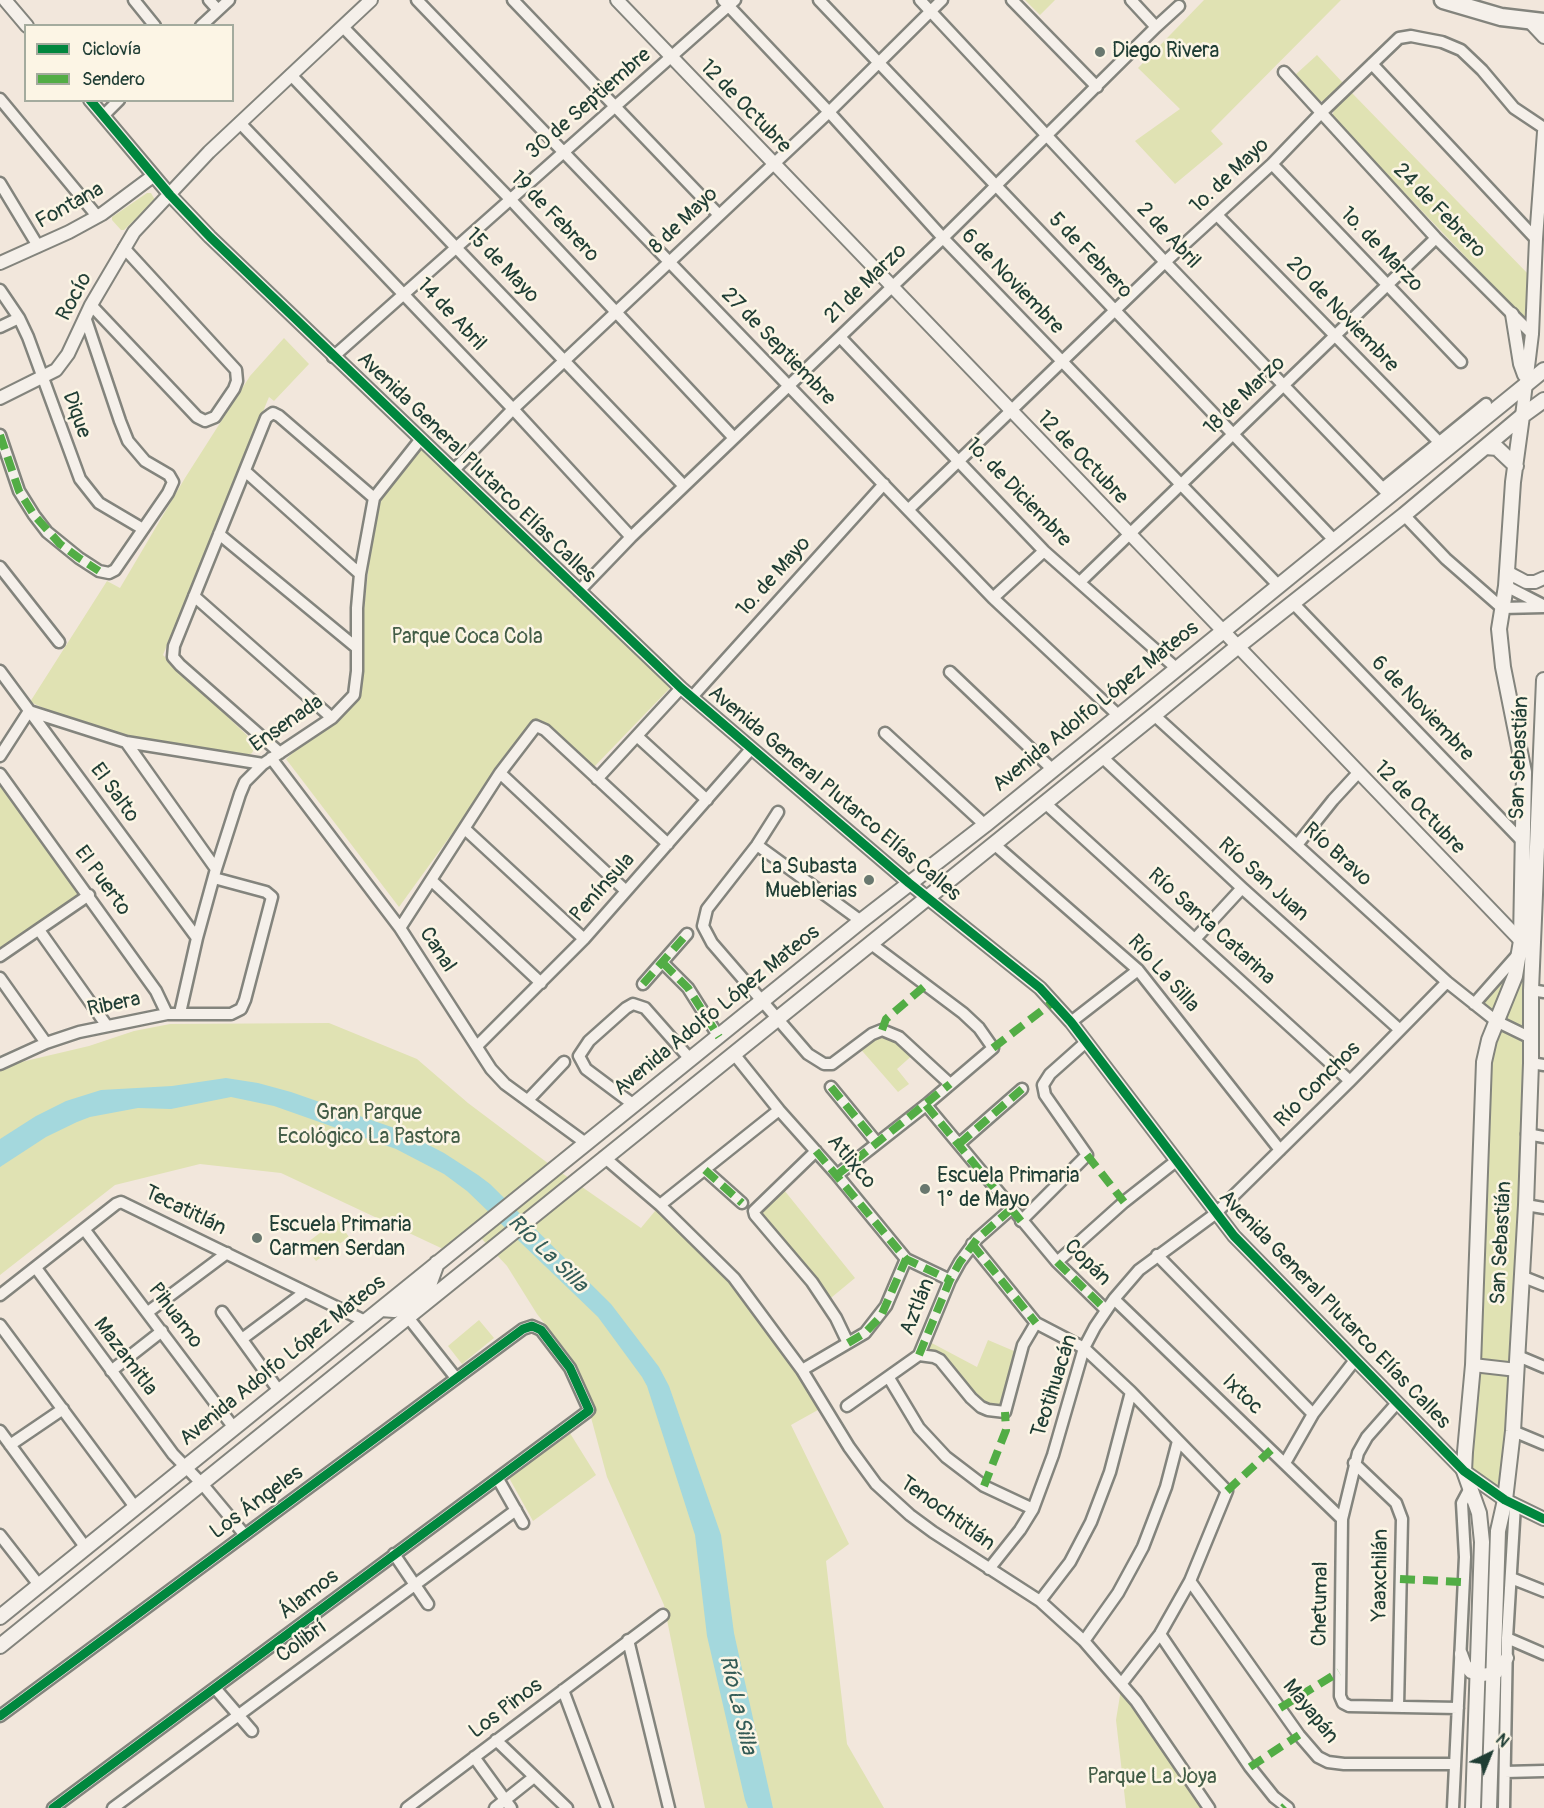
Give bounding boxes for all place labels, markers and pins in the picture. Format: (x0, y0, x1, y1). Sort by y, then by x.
place label: Diego Rivera (1112, 39, 1219, 65)
marker: Diego Rivera (1093, 45, 1107, 59)
place label: La Subasta Mueblerias (760, 855, 857, 905)
marker: La Subasta Mueblerias (862, 873, 876, 887)
place label: Escuela Primaria 1° de Mayo (937, 1164, 1080, 1214)
marker: Escuela Primaria 1° de Mayo (918, 1182, 932, 1196)
place label: Escuela Primaria Carmen Serdan (269, 1213, 412, 1263)
marker: Escuela Primaria Carmen Serdan (250, 1231, 264, 1245)

